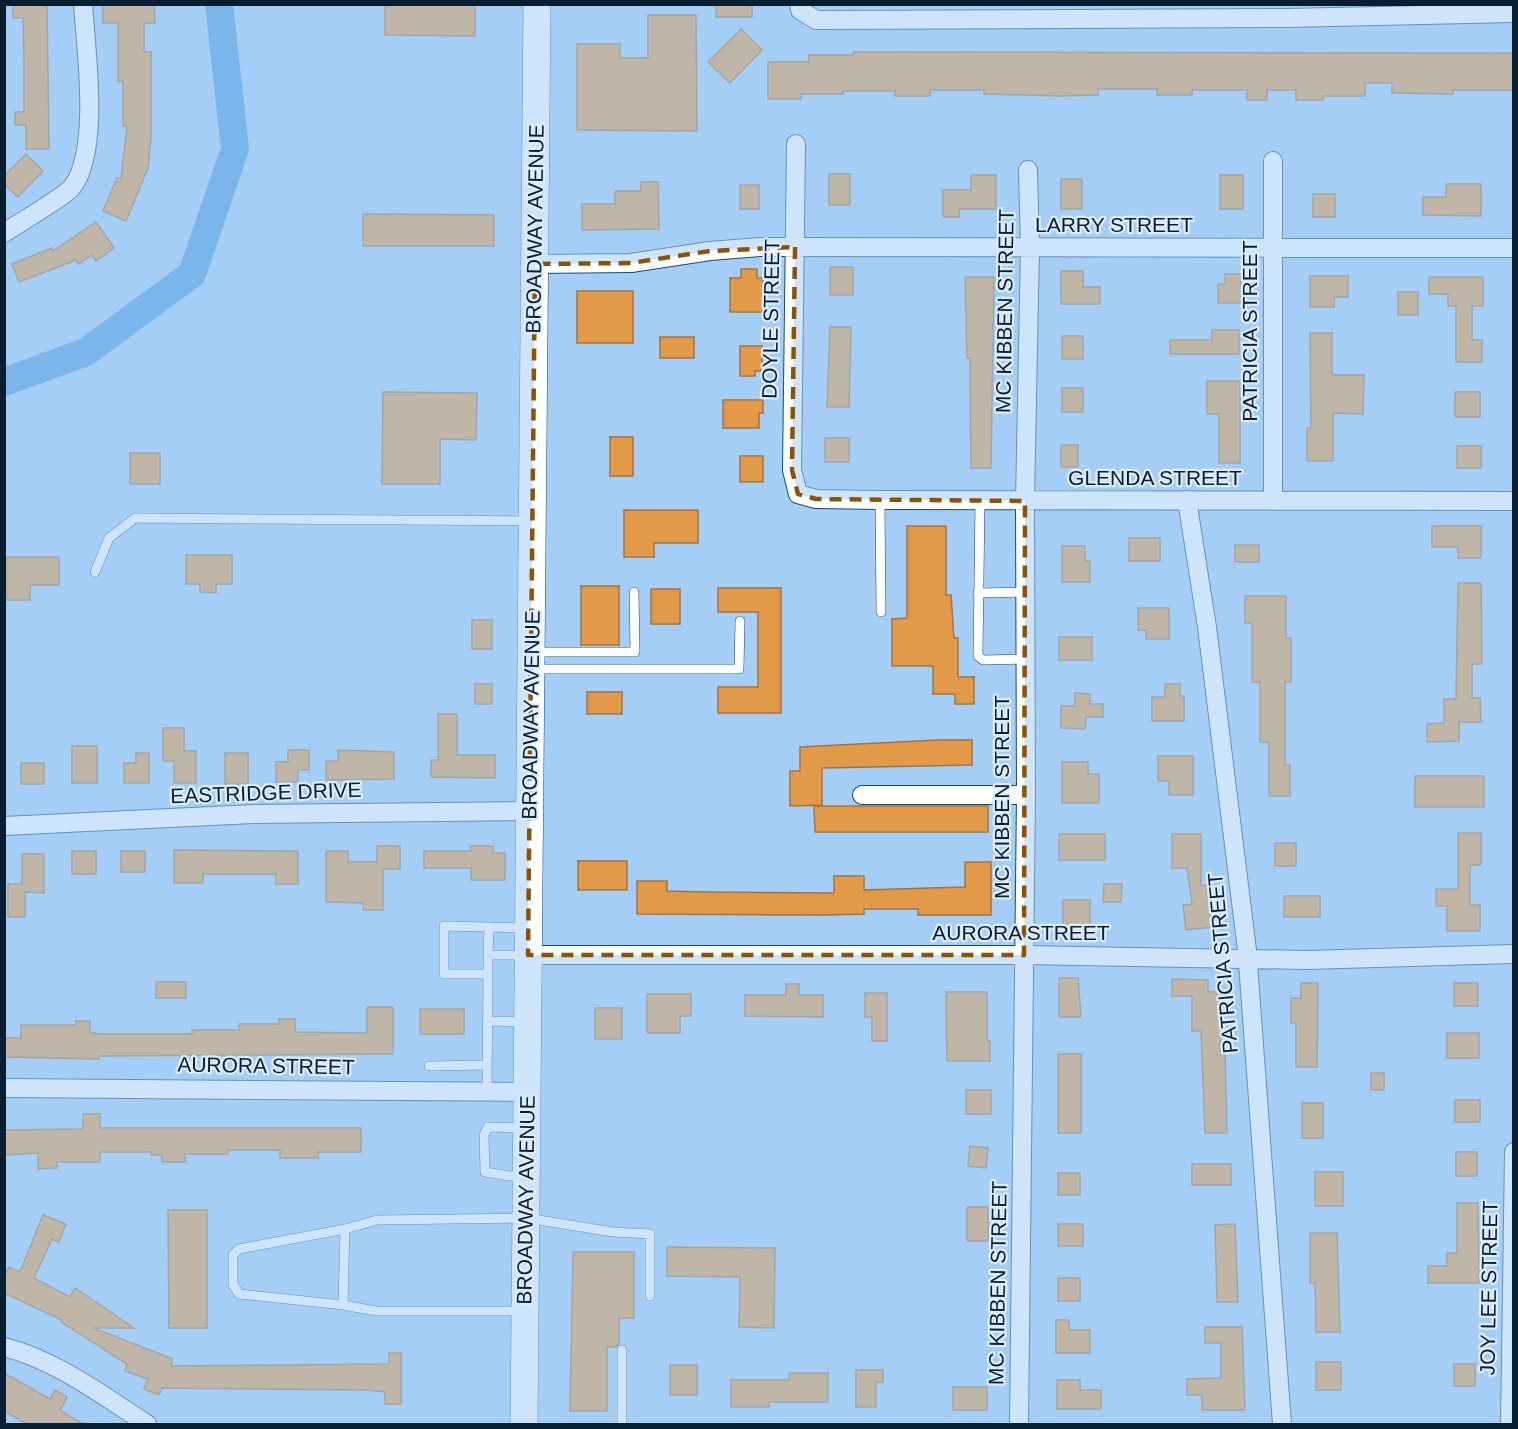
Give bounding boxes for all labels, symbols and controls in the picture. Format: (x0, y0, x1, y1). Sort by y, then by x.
street label: BROADWAY AVENUE (521, 124, 548, 334)
street label: MC KIBBEN STREET (991, 209, 1018, 413)
street label: LARRY STREET (1035, 213, 1193, 236)
street label: DOYLE STREET (758, 239, 783, 399)
street label: PATRICIA STREET (1238, 240, 1261, 422)
street label: GLENDA STREET (1068, 466, 1242, 489)
street label: BROADWAY AVENUE (517, 610, 544, 820)
street label: MC KIBBEN STREET (990, 695, 1013, 899)
street label: EASTRIDGE DRIVE (170, 778, 362, 807)
street label: PATRICIA STREET (1203, 872, 1242, 1054)
street label: AURORA STREET (932, 921, 1110, 944)
street label: AURORA STREET (177, 1052, 355, 1079)
street label: BROADWAY AVENUE (512, 1095, 539, 1305)
street label: MC KIBBEN STREET (984, 1181, 1011, 1385)
street label: JOY LEE STREET (1475, 1200, 1502, 1376)

